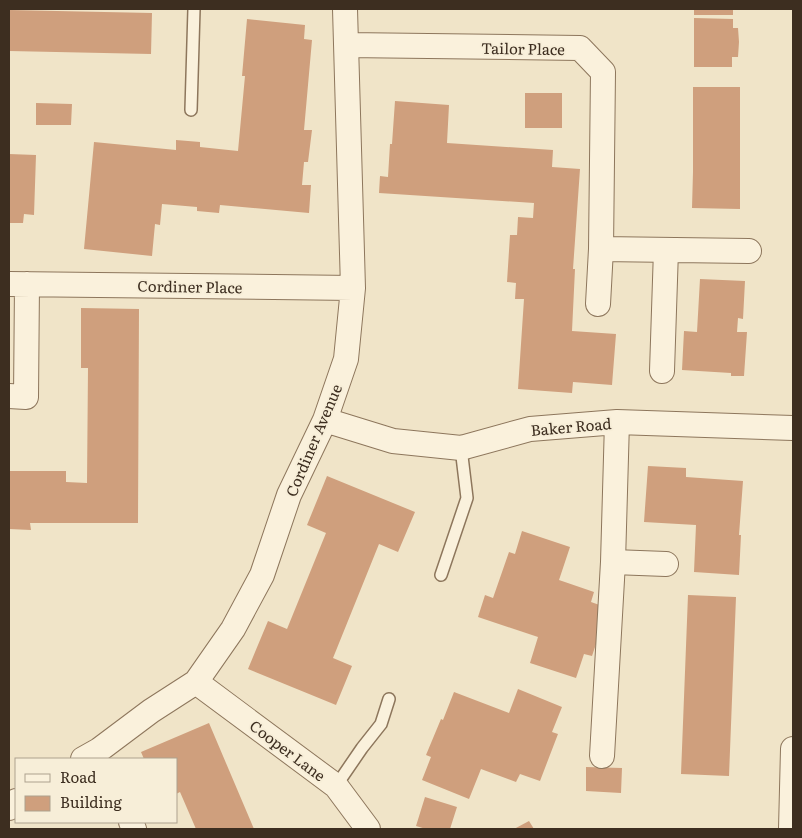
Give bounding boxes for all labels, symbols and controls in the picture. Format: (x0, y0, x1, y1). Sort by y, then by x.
street label: Tailor Place (481, 36, 565, 60)
street label: Cordiner Place (137, 274, 243, 298)
street label: Cordiner Avenue (279, 380, 347, 500)
street label: Baker Road (530, 411, 612, 441)
street label: Cooper Lane (245, 714, 331, 786)
legend (15, 758, 178, 823)
text: Road (60, 765, 96, 788)
text: Building (60, 790, 122, 813)

